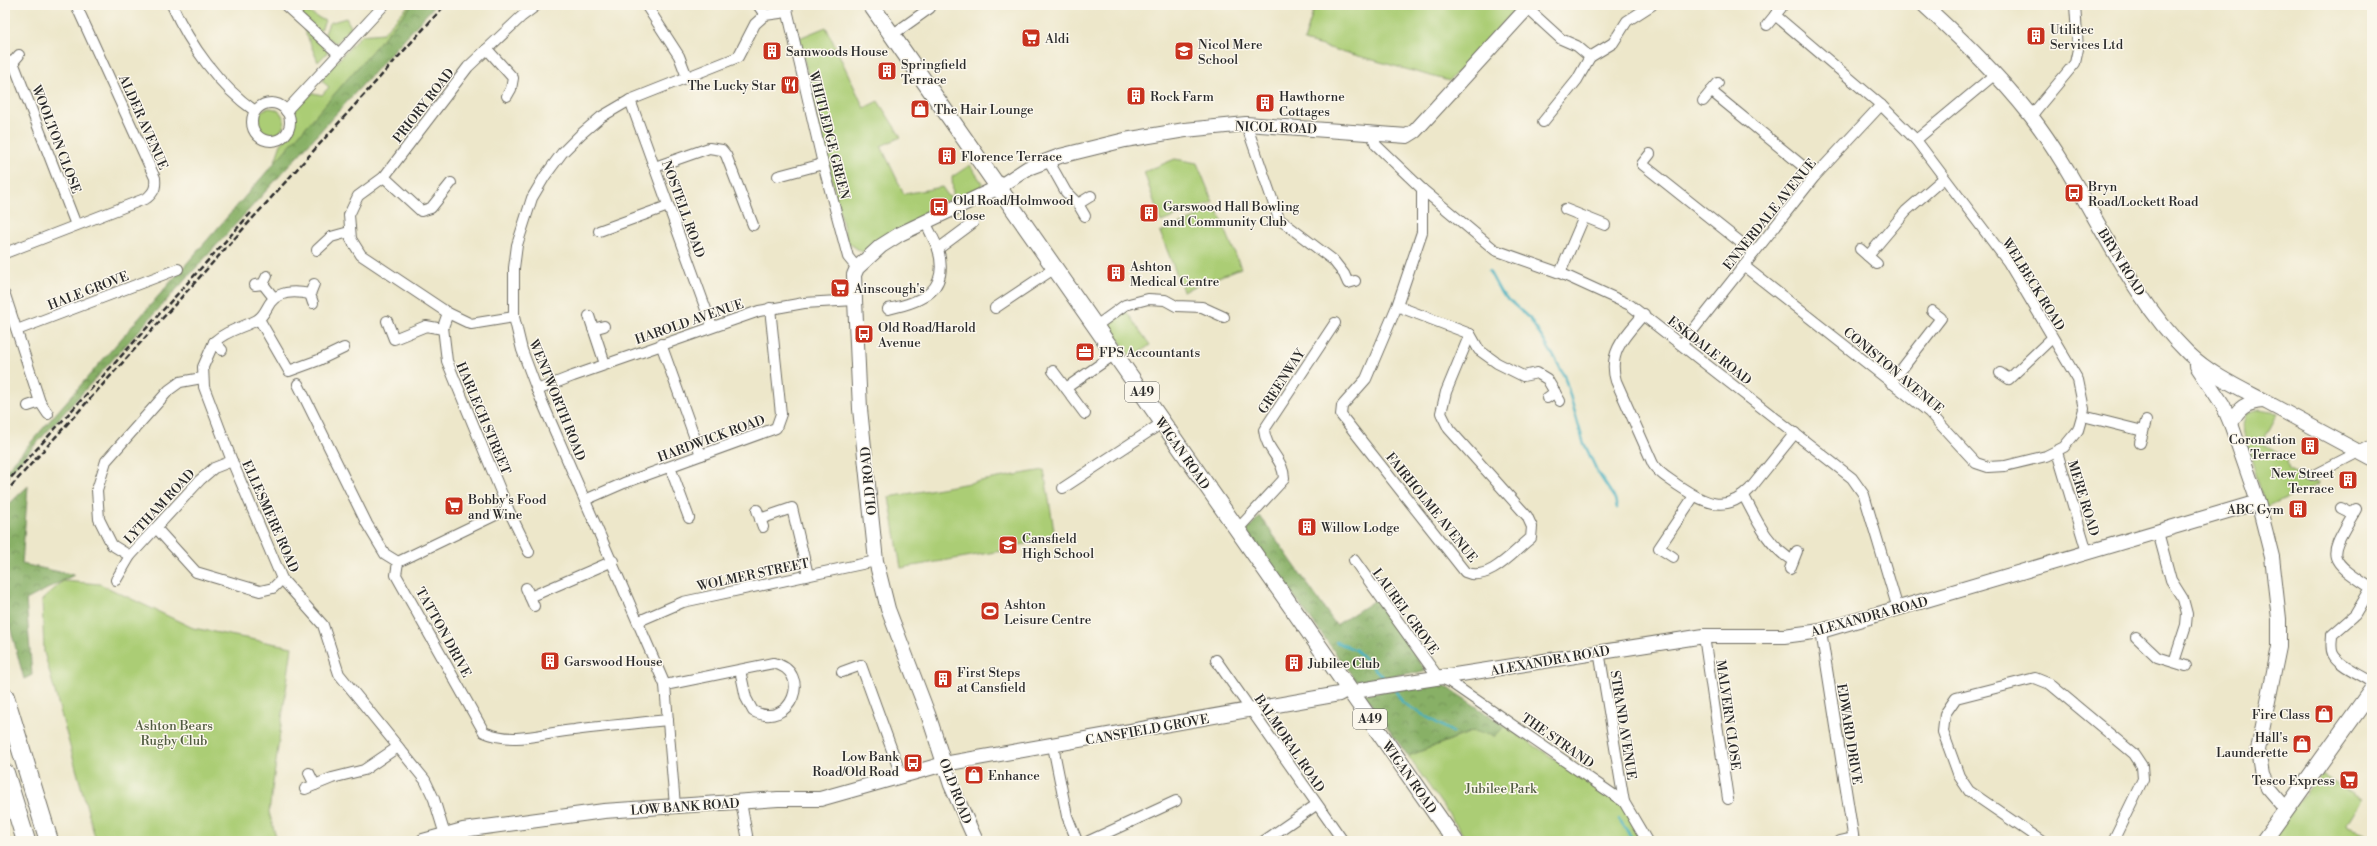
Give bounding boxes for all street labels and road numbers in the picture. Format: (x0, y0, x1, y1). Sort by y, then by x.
street label: PRIORY ROAD (390, 65, 458, 146)
street label: WHITLEDGE GREEN (805, 69, 853, 201)
street label: ALDER AVENUE (115, 72, 171, 172)
street label: WOOLTON CLOSE (28, 82, 84, 196)
street label: NICOL ROAD (1235, 119, 1317, 137)
street label: ENNERDALE AVENUE (1720, 156, 1820, 274)
street label: NOSTELL ROAD (658, 159, 708, 260)
street label: BRYN ROAD (2094, 225, 2148, 299)
street label: WELBECK ROAD (1998, 235, 2068, 334)
street label: HALE GROVE (46, 268, 131, 314)
street label: HAROLD AVENUE (633, 296, 746, 348)
street label: ESKDALE ROAD (1664, 313, 1755, 389)
street label: CONISTON AVENUE (1840, 324, 1947, 417)
street label: WENTWORTH ROAD (525, 336, 589, 463)
street label: GREENWAY (1255, 345, 1309, 417)
street label: HARLECH STREET (452, 360, 514, 477)
road number: A49 (1125, 382, 1159, 402)
street label: HARDWICK ROAD (655, 412, 767, 466)
street label: WIGAN ROAD (1151, 414, 1213, 493)
street label: OLD ROAD (857, 446, 881, 516)
street label: FAIRHOLME AVENUE (1382, 450, 1480, 566)
street label: ELLESMERE ROAD (238, 458, 302, 575)
street label: MERE ROAD (2064, 458, 2102, 538)
street label: LYTHAM ROAD (121, 466, 198, 547)
street label: WOLMER STREET (695, 555, 811, 595)
street label: LAUREL GROVE (1369, 566, 1442, 658)
street label: TATTON DRIVE (412, 585, 474, 680)
street label: ALEXANDRA ROAD (1808, 594, 1930, 641)
street label: ALEXANDRA ROAD (1488, 643, 1611, 680)
street label: MALVERN CLOSE (1712, 659, 1744, 771)
street label: STRAND AVENUE (1606, 669, 1640, 781)
street label: EDWARD DRIVE (1833, 683, 1865, 786)
street label: BALMORAL ROAD (1250, 691, 1328, 795)
road number: A49 (1353, 709, 1387, 729)
street label: THE STRAND (1518, 710, 1597, 772)
street label: CANSFIELD GROVE (1084, 711, 1210, 749)
street label: WIGAN ROAD (1378, 738, 1440, 817)
street label: OLD ROAD (935, 756, 975, 826)
street label: LOW BANK ROAD (630, 795, 740, 819)

